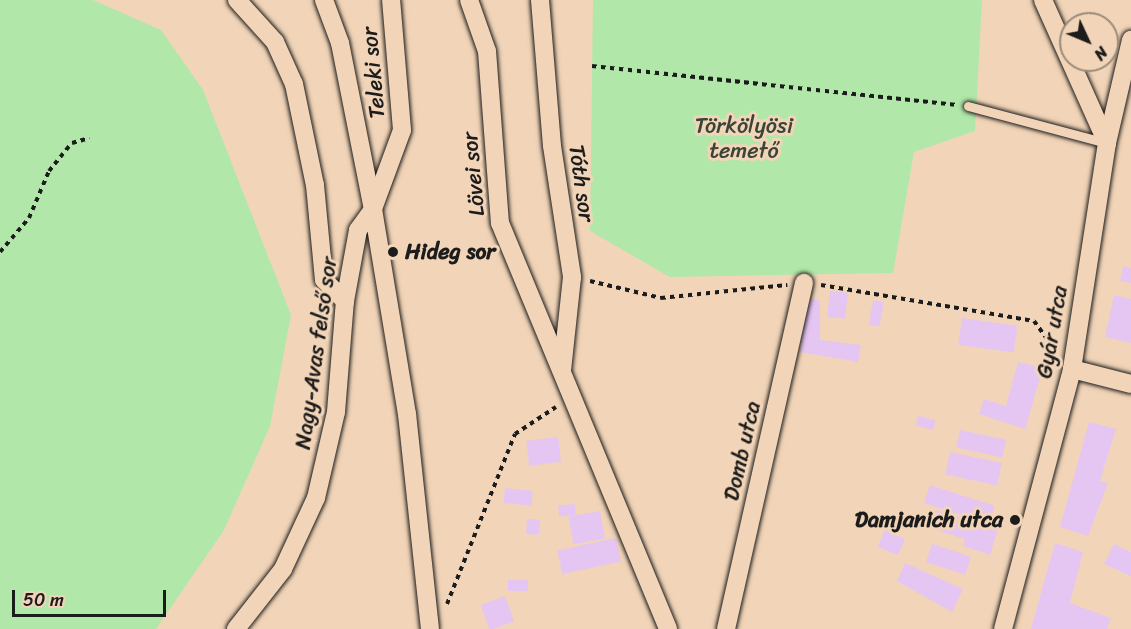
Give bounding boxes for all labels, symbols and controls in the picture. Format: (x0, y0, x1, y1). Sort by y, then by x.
north arrow (1059, 12, 1119, 72)
street label: Teleki sor (356, 26, 390, 120)
text: N (1087, 39, 1115, 68)
park label: Törkölyösi temető (695, 112, 793, 164)
street label: Lövei sor (456, 131, 490, 217)
street label: Tóth sor (563, 142, 601, 224)
place label: Hideg sor (405, 239, 497, 265)
marker: Hideg sor (386, 245, 400, 259)
street label: Nagy-Avas felső sor (289, 255, 343, 451)
street label: Gyár utca (1031, 283, 1073, 381)
street label: Domb utca (718, 398, 766, 504)
place label: Damjanich utca (854, 507, 1003, 533)
marker: Damjanich utca (1008, 513, 1022, 527)
scale bar (15, 578, 170, 616)
text: 50 m (23, 584, 64, 616)

